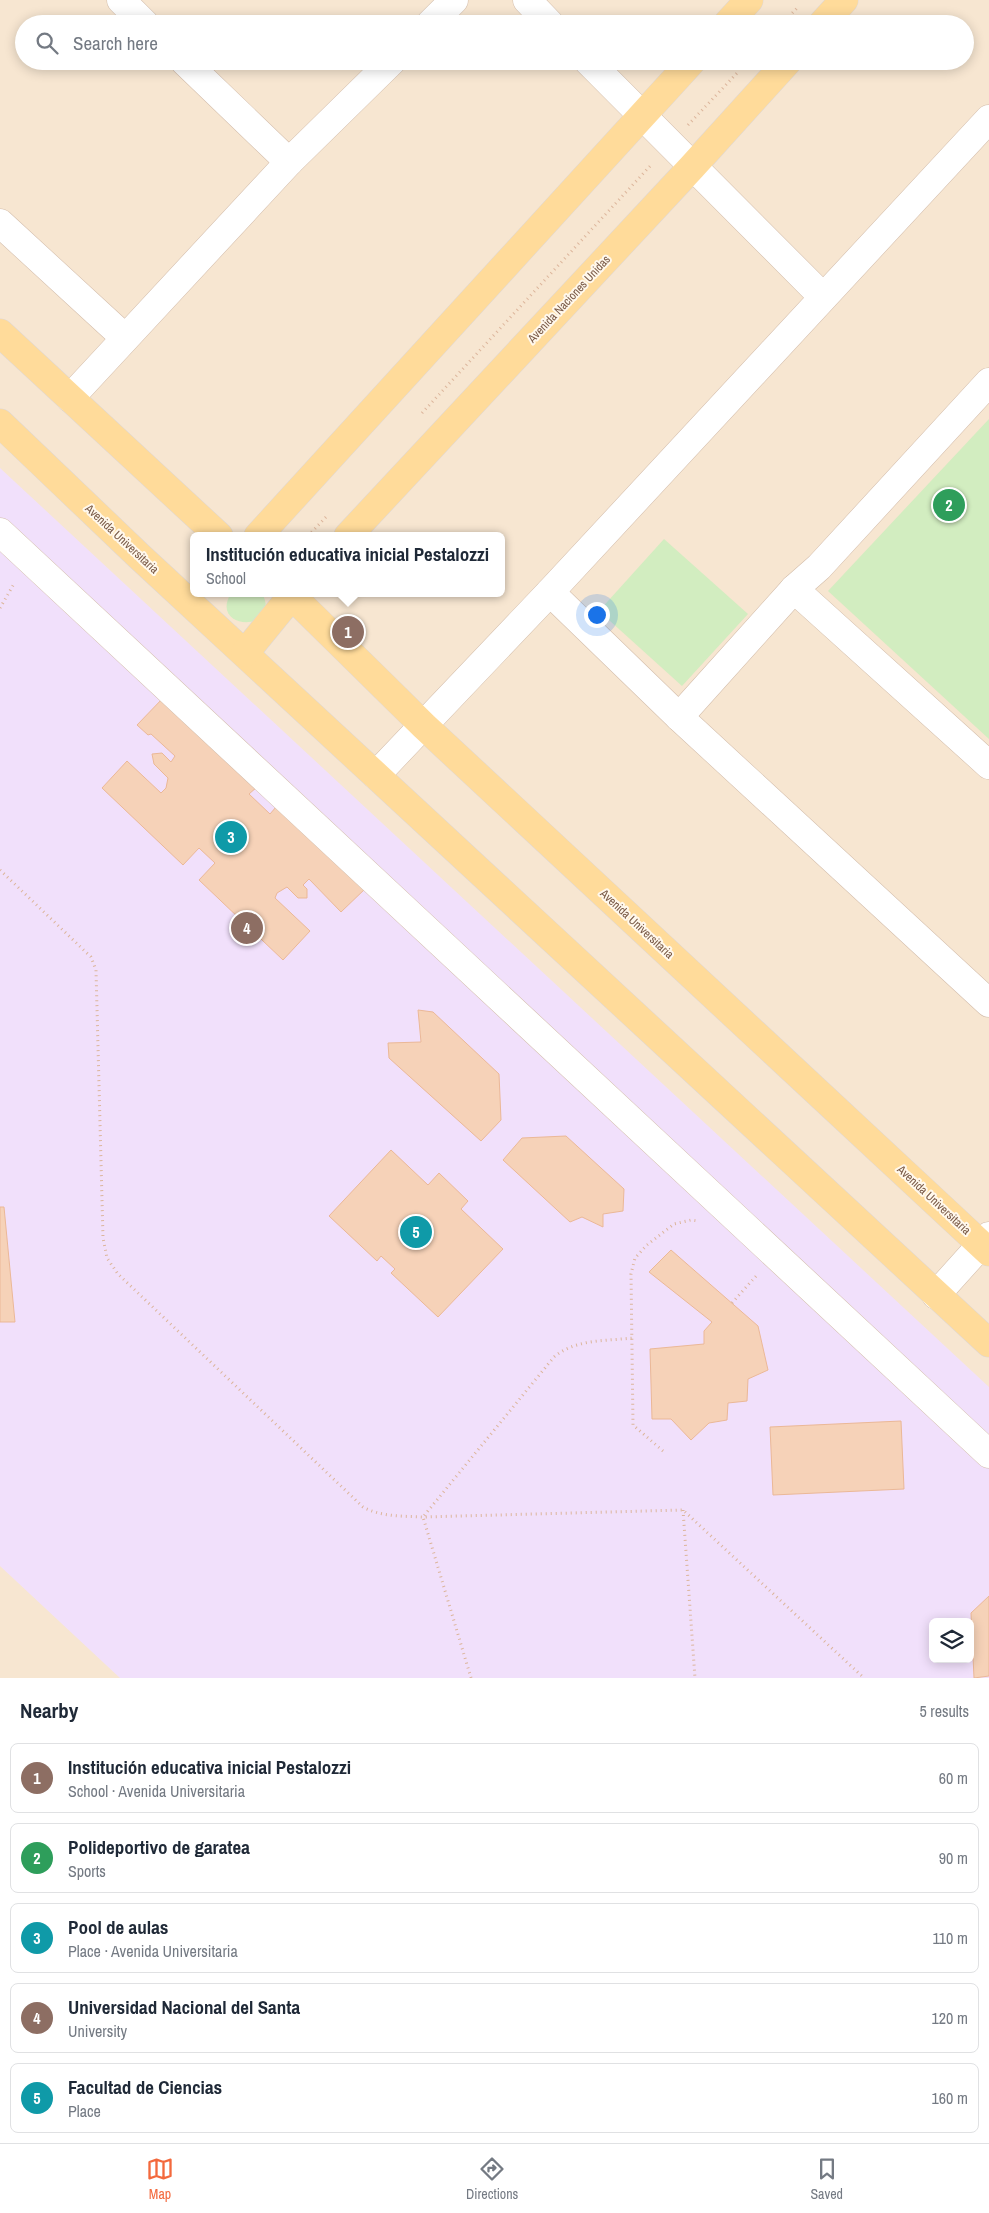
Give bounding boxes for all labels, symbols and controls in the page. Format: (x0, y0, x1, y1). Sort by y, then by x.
search box (15, 15, 974, 70)
icon: search (33, 29, 61, 57)
text: Search here (73, 30, 158, 56)
street label: Avenida Naciones Unidas (524, 252, 614, 347)
pin: 2 (933, 486, 965, 524)
street label: Avenida Universitaria (81, 500, 163, 578)
popup (190, 532, 505, 597)
text: Institución educativa inicial Pestalozzi (206, 541, 489, 567)
text: School (206, 567, 246, 589)
your location (584, 602, 610, 628)
pin: 1 (332, 613, 364, 651)
pin: 3 (215, 818, 247, 856)
street label: Avenida Universitaria (596, 885, 678, 963)
pin: 4 (231, 909, 263, 947)
street label: Avenida Universitaria (893, 1161, 975, 1239)
pin: 5 (400, 1213, 432, 1251)
map controls (929, 1618, 974, 1663)
button: layers (929, 1618, 974, 1663)
text: Nearby (20, 1696, 78, 1725)
text: 5 results (919, 1700, 969, 1722)
text: Institución educativa inicial Pestalozzi (68, 1754, 351, 1780)
text: 1 (33, 1767, 41, 1789)
text: 60 m (939, 1767, 968, 1789)
text: School · Avenida Universitaria (68, 1780, 245, 1802)
text: Polideportivo de garatea (68, 1834, 250, 1860)
text: 2 (33, 1847, 41, 1869)
text: 90 m (939, 1847, 968, 1869)
text: Sports (68, 1860, 106, 1882)
text: Pool de aulas (68, 1914, 168, 1940)
text: 3 (33, 1927, 41, 1949)
text: 110 m (932, 1927, 968, 1949)
text: Place · Avenida Universitaria (68, 1940, 238, 1962)
text: Universidad Nacional del Santa (68, 1994, 300, 2020)
text: 4 (33, 2007, 41, 2029)
text: 120 m (932, 2007, 968, 2029)
text: University (68, 2020, 127, 2042)
text: Facultad de Ciencias (68, 2074, 222, 2100)
text: 5 (33, 2087, 41, 2109)
text: 160 m (932, 2087, 968, 2109)
text: Place (68, 2100, 101, 2122)
tab: Map (146, 2155, 174, 2203)
tab: Directions (466, 2155, 518, 2203)
tab: Saved (810, 2155, 843, 2203)

